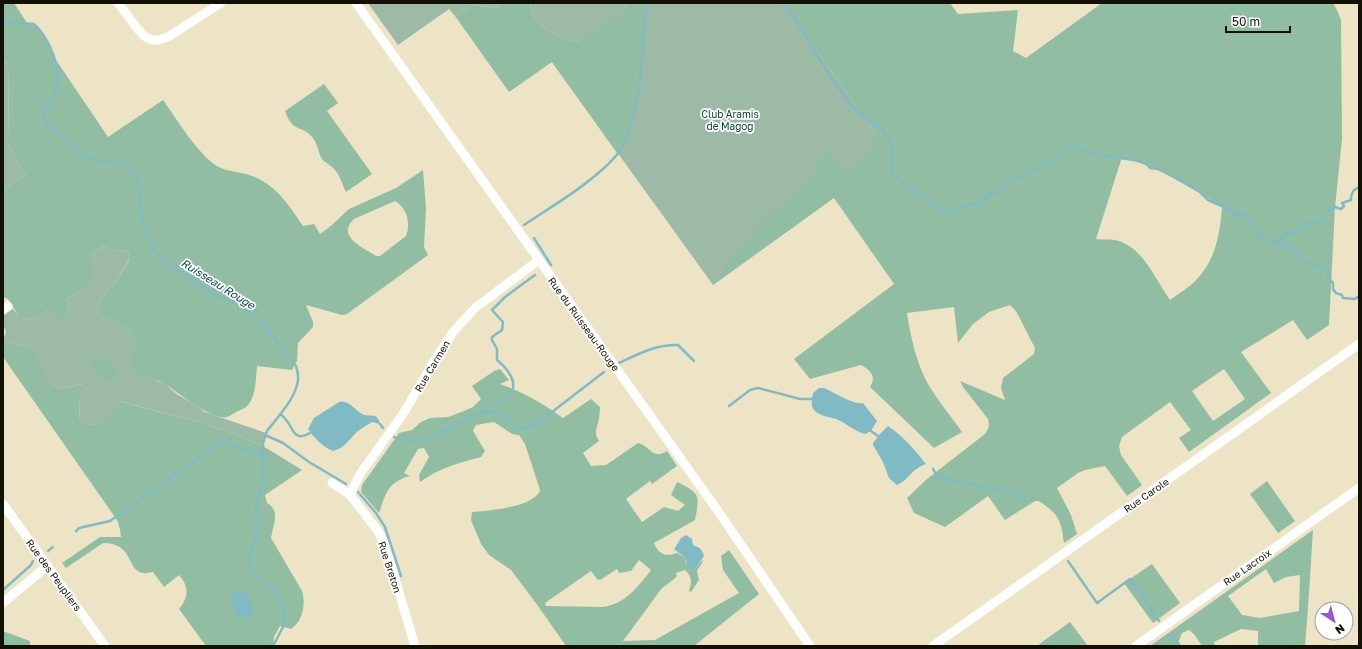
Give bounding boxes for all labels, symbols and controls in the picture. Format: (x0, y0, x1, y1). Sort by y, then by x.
scale bar (1226, 8, 1290, 34)
text: 50 m (1232, 14, 1260, 29)
park label: Club Aramis de Magog (701, 108, 759, 132)
water label: Ruisseau Rouge (179, 256, 259, 313)
street label: Rue du Ruisseau-Rouge (546, 275, 622, 374)
street label: Rue Carmen (412, 338, 452, 394)
street label: Rue Carole (1121, 475, 1171, 515)
street label: Rue des Peupliers (24, 537, 84, 613)
street label: Rue Breton (376, 540, 404, 594)
street label: Rue Lacroix (1221, 546, 1274, 588)
north arrow (1314, 601, 1354, 641)
text: N (1333, 622, 1347, 637)

